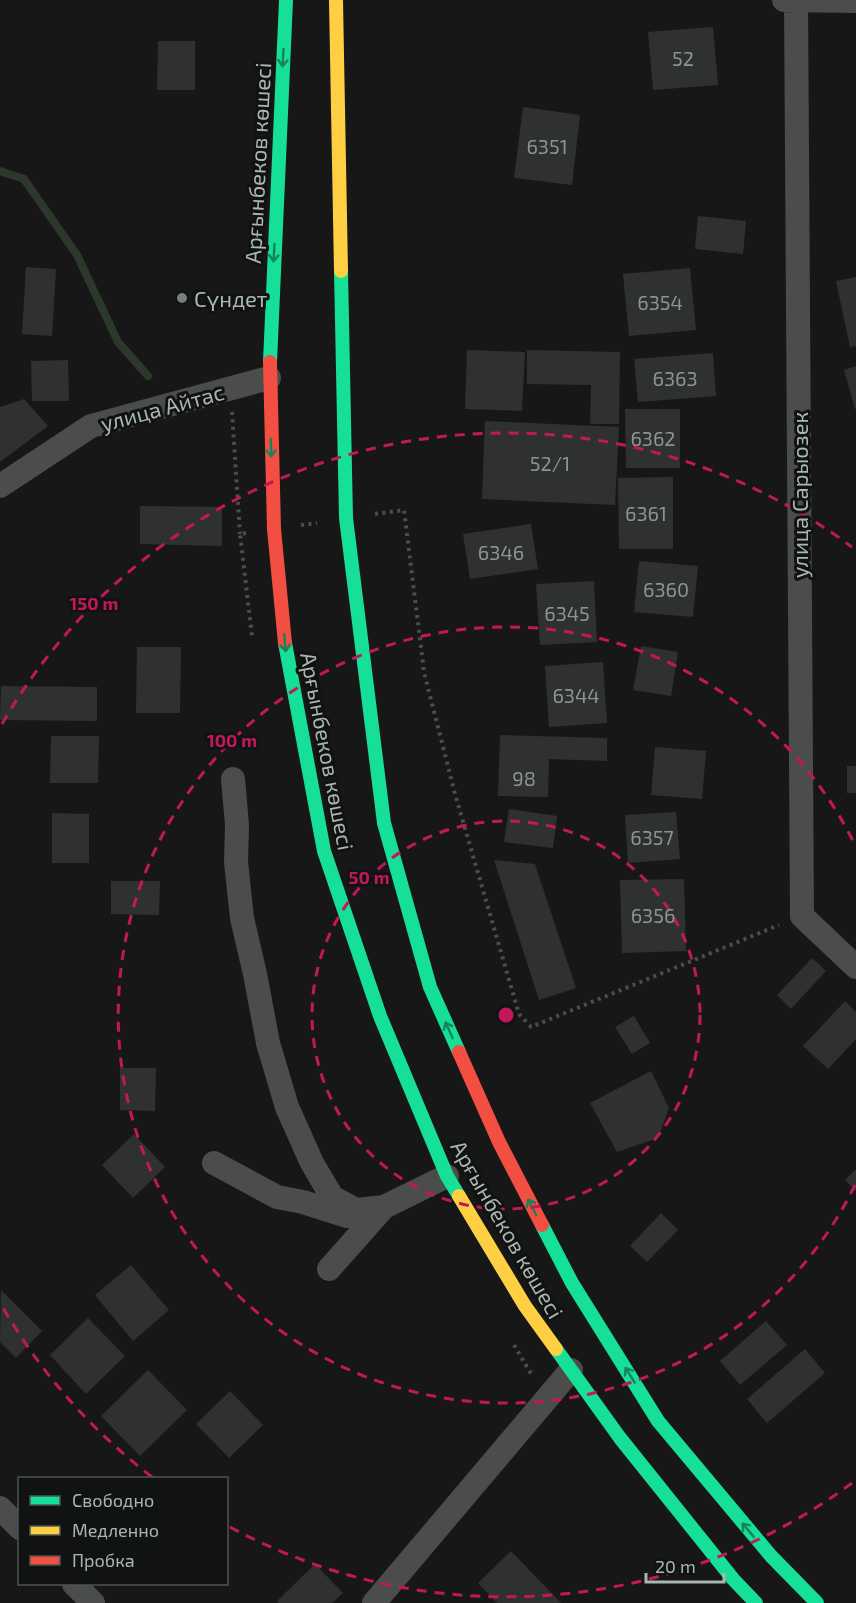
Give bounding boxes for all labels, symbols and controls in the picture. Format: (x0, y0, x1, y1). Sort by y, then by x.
house number: 52 (672, 46, 694, 70)
one-way arrow (278, 48, 289, 68)
street label: Арғынбеков көшесі (239, 62, 275, 264)
house number: 6351 (526, 134, 568, 158)
one-way arrow (269, 243, 280, 263)
place label: Сүндет (194, 285, 267, 311)
house number: 6354 (637, 290, 683, 314)
marker: Сүндет (175, 291, 189, 305)
house number: 6363 (652, 366, 698, 390)
street label: улица Айтас (97, 378, 227, 437)
street label: улица Сарыозек (786, 411, 813, 578)
house number: 6362 (630, 426, 676, 450)
one-way arrow (266, 438, 277, 458)
house number: 52/1 (530, 451, 570, 475)
house number: 6361 (625, 501, 667, 525)
house number: 6346 (478, 540, 524, 564)
house number: 6360 (643, 577, 689, 601)
text: 150 m (70, 592, 118, 614)
house number: 6345 (544, 601, 590, 625)
one-way arrow (280, 632, 291, 652)
street label: Арғынбеков көшесі (296, 650, 360, 852)
house number: 6344 (552, 683, 600, 707)
text: 100 m (207, 729, 257, 751)
house number: 98 (512, 766, 536, 790)
house number: 6357 (630, 825, 674, 849)
text: 50 m (348, 866, 390, 888)
house number: 6356 (631, 903, 675, 927)
centre of rings (496, 1005, 516, 1025)
one-way arrow (443, 1022, 455, 1040)
street label: Арғынбеков көшесі (446, 1135, 570, 1323)
one-way arrow (526, 1198, 537, 1216)
one-way arrow (623, 1367, 635, 1384)
legend (18, 1477, 228, 1585)
text: Свободно (72, 1489, 154, 1511)
text: Медленно (72, 1519, 159, 1541)
one-way arrow (742, 1522, 755, 1538)
scale bar (646, 1546, 724, 1584)
text: Пробка (72, 1549, 135, 1571)
text: 20 m (655, 1555, 696, 1577)

